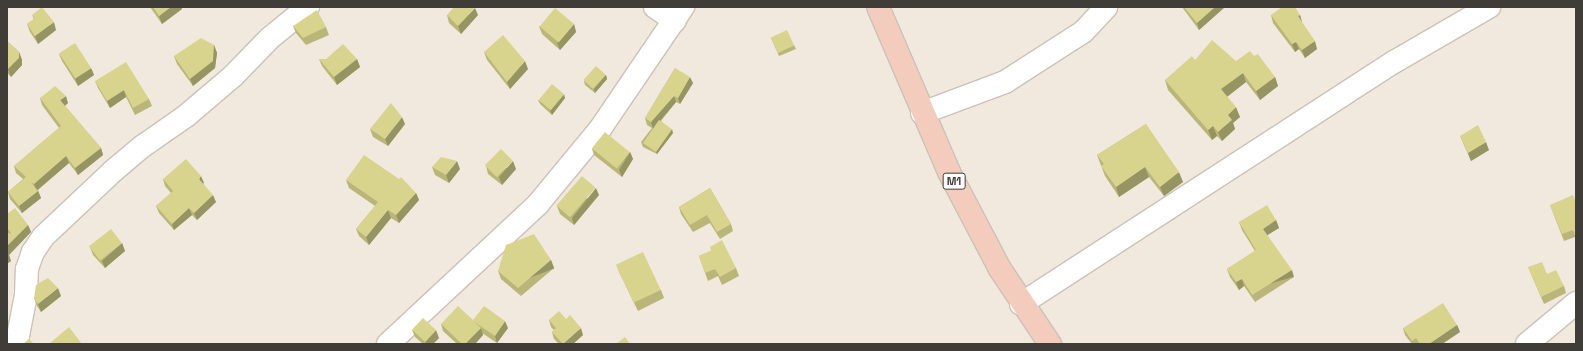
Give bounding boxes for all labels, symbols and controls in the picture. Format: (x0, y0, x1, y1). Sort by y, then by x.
road number: M1 (942, 172, 966, 190)

